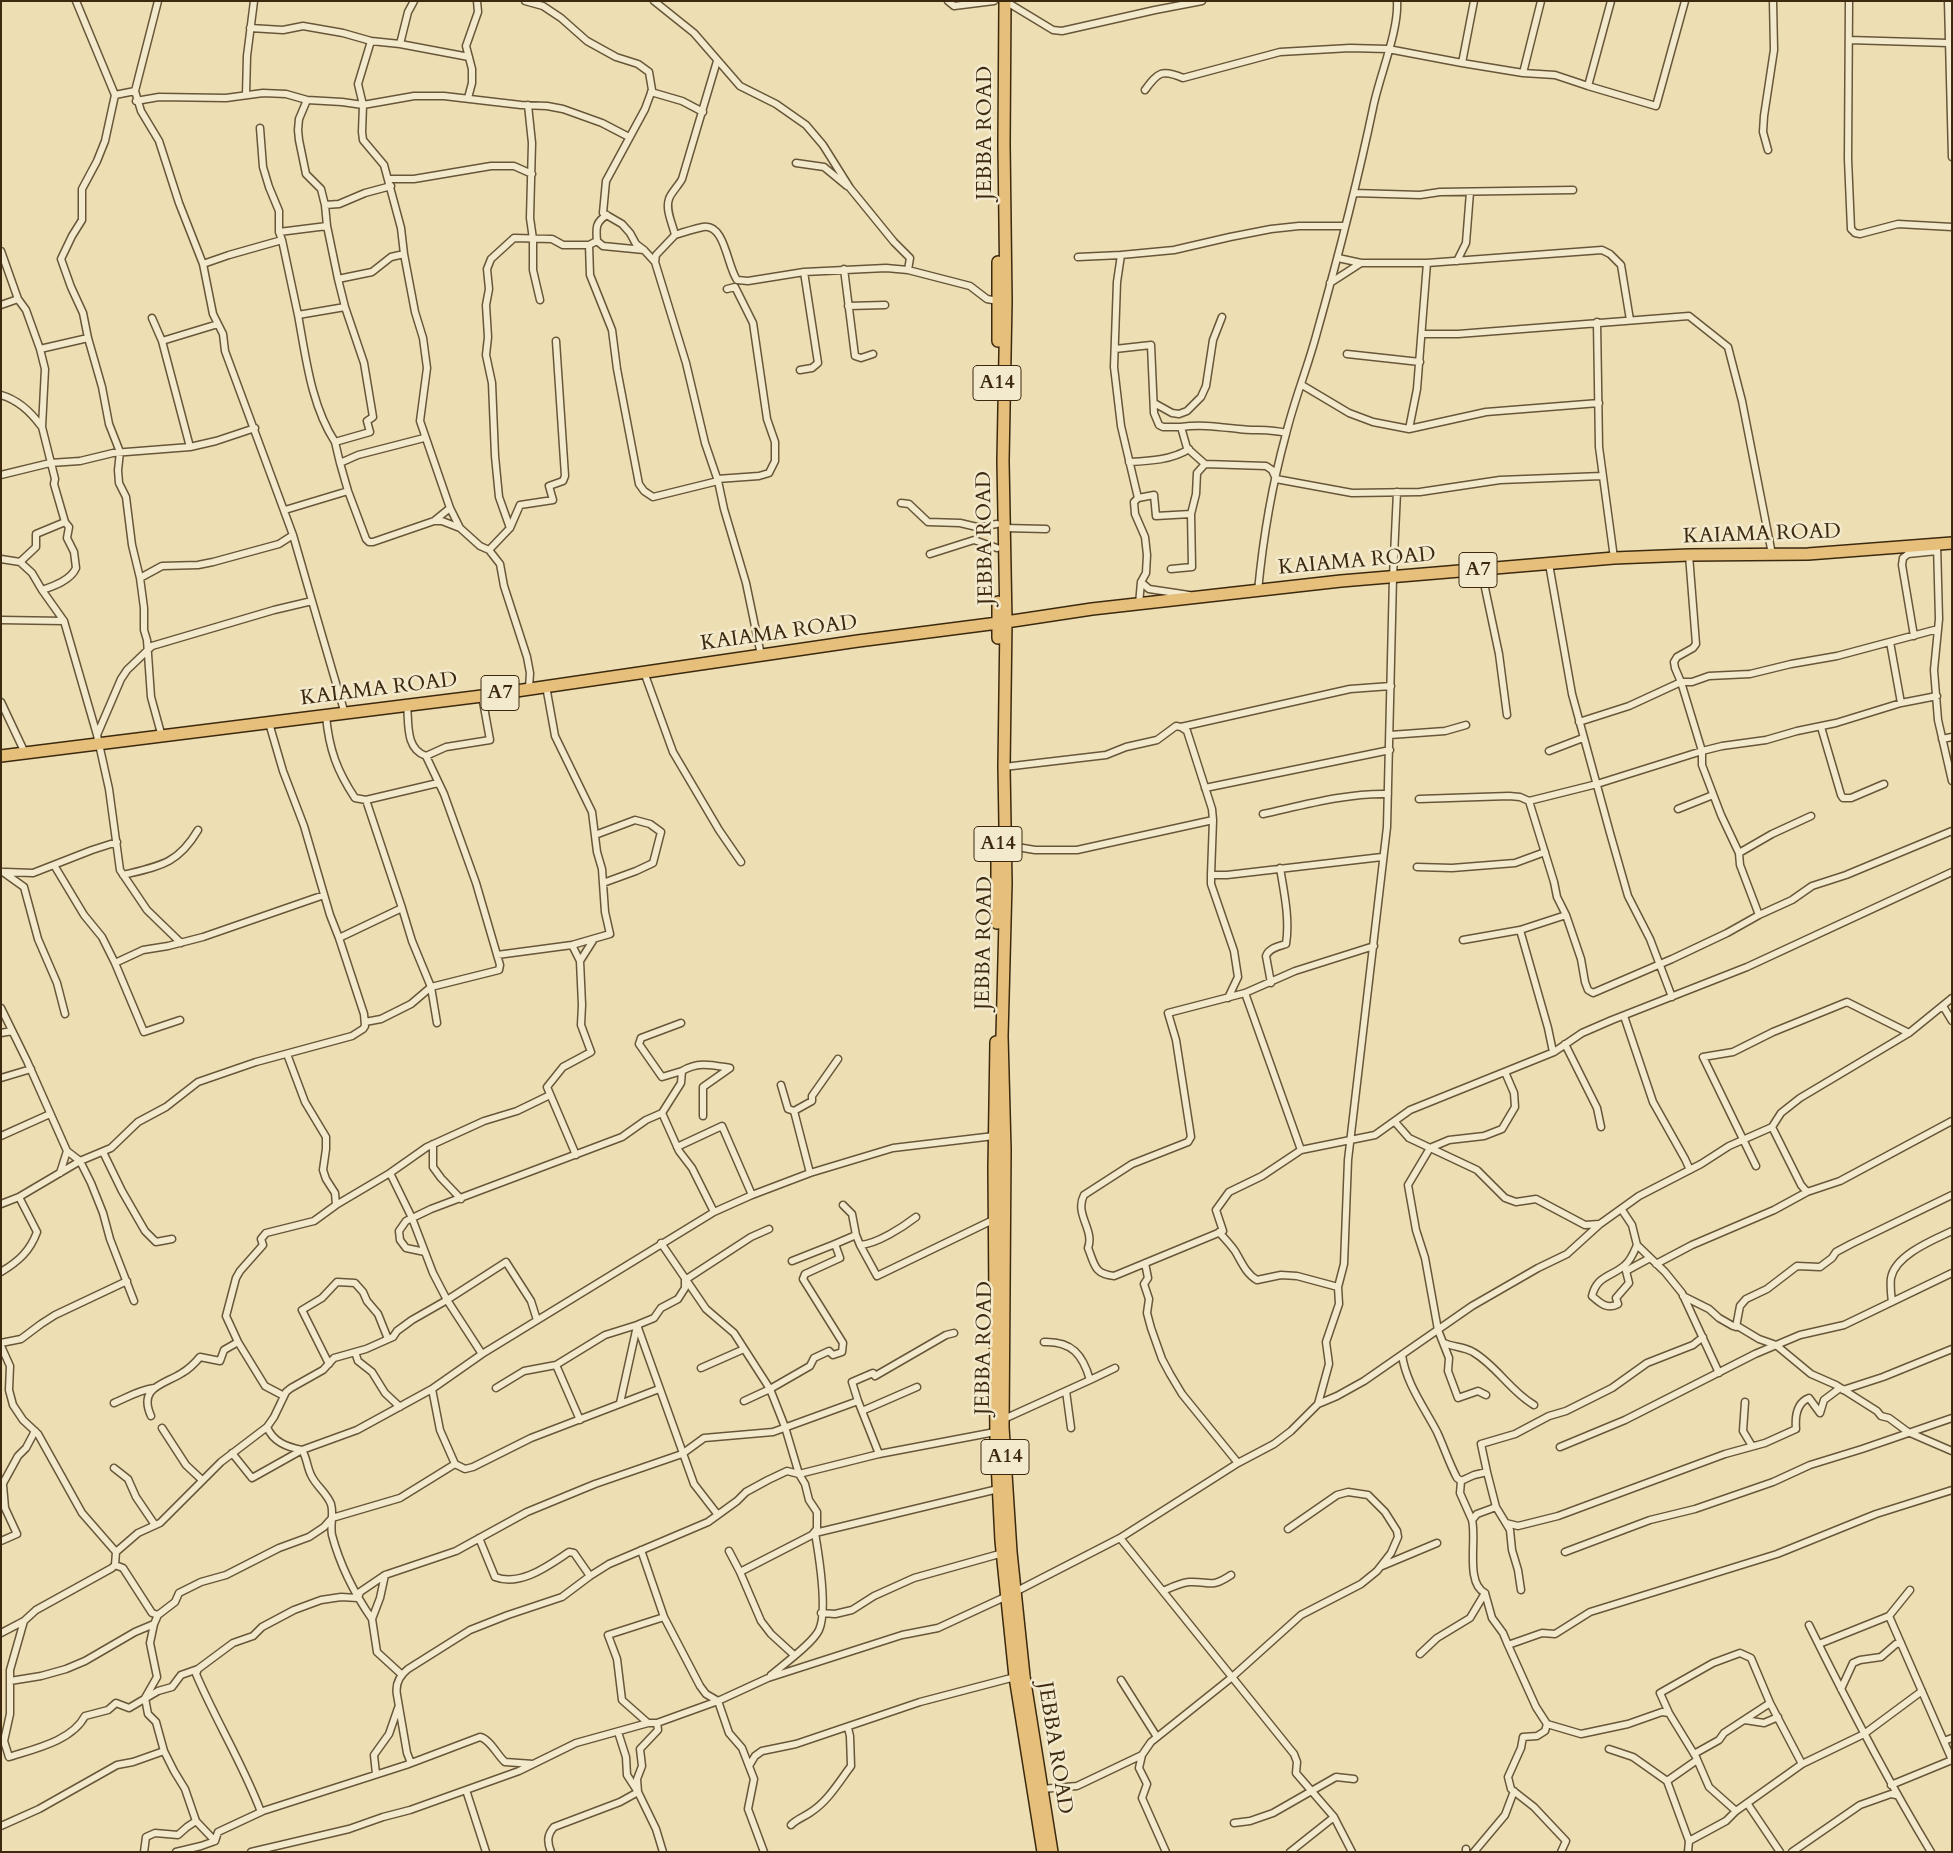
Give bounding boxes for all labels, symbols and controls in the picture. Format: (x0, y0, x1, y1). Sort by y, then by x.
street label: JEBBA ROAD (973, 66, 999, 200)
road number: A14 (973, 366, 1021, 400)
street label: JEBBA ROAD (972, 471, 1000, 605)
street label: KAIAMA ROAD (1683, 520, 1841, 550)
street label: KAIAMA ROAD (1277, 543, 1437, 581)
road number: A7 (1459, 552, 1497, 588)
street label: KAIAMA ROAD (699, 611, 859, 657)
street label: KAIAMA ROAD (299, 668, 459, 712)
road number: A7 (481, 676, 519, 710)
road number: A14 (974, 826, 1022, 862)
street label: JEBBA ROAD (971, 876, 999, 1010)
street label: JEBBA ROAD (971, 1281, 999, 1415)
road number: A14 (981, 1440, 1029, 1474)
street label: JEBBA ROAD (1031, 1680, 1077, 1816)

